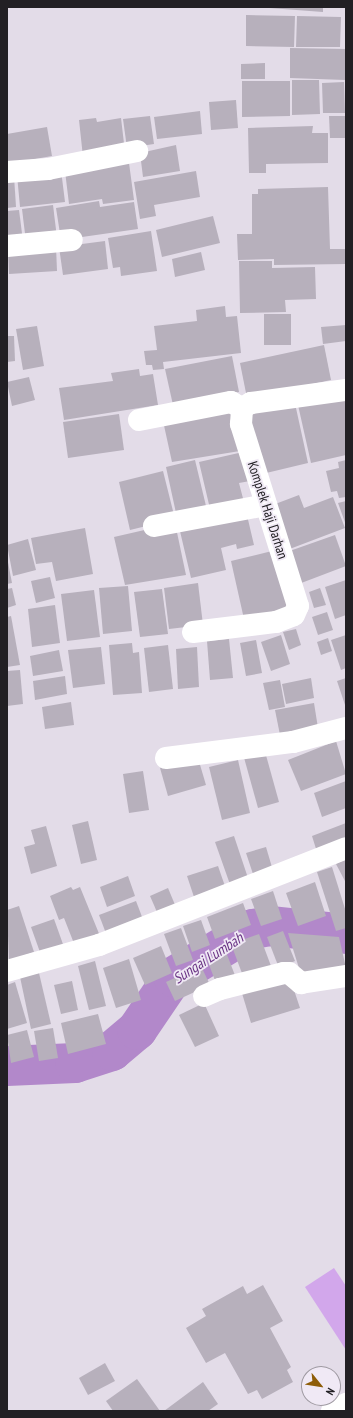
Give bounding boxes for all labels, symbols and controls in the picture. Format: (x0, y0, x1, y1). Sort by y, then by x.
street label: Komplek Haji Darhan (244, 459, 292, 561)
water label: Sungai Lumbah (170, 929, 246, 987)
north arrow (301, 1366, 341, 1406)
text: N (323, 1385, 338, 1398)

